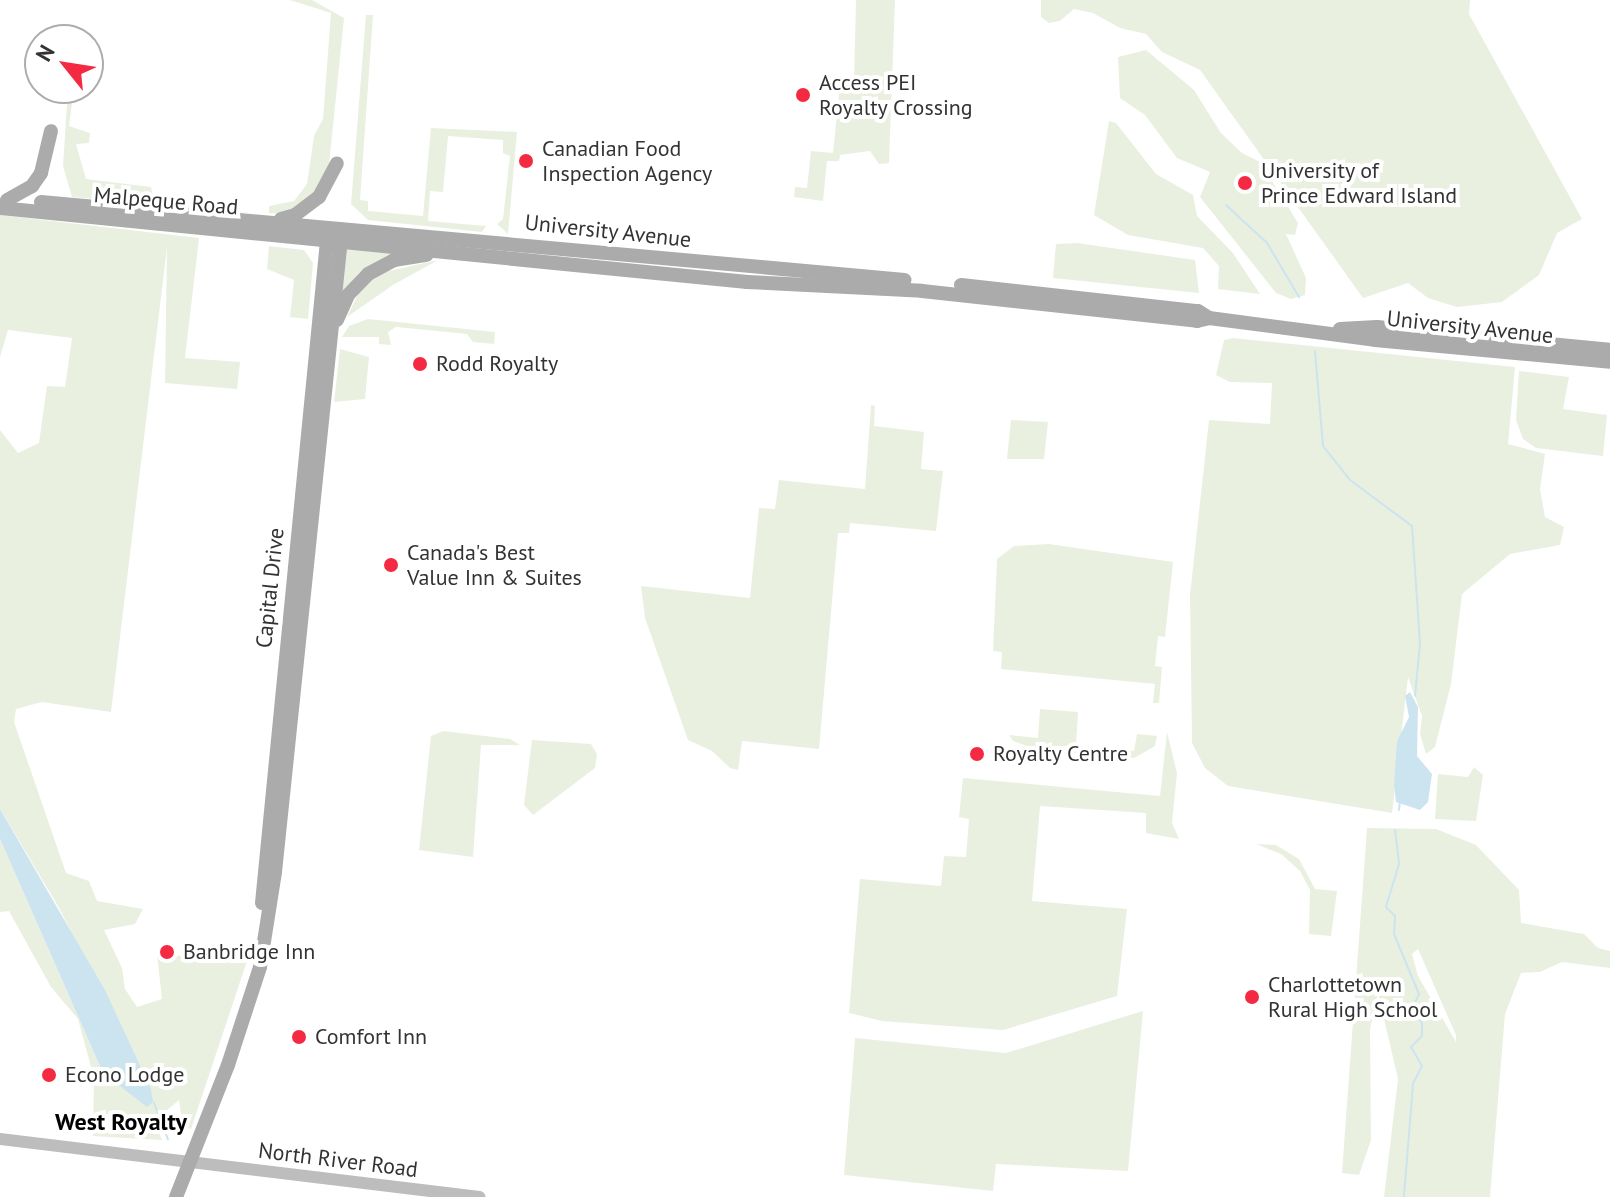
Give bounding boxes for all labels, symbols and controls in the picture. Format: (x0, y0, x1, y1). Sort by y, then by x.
north arrow (24, 24, 104, 104)
text: N (29, 40, 61, 66)
place label: Access PEI Royalty Crossing (819, 69, 973, 120)
marker: Access PEI Royalty Crossing (794, 86, 812, 104)
place label: Canadian Food Inspection Agency (542, 135, 713, 186)
marker: Canadian Food Inspection Agency (517, 152, 535, 170)
place label: University of Prince Edward Island (1261, 157, 1457, 208)
marker: University of Prince Edward Island (1236, 174, 1254, 192)
street label: Malpeque Road (93, 182, 239, 220)
street label: University Avenue (523, 209, 693, 253)
street label: University Avenue (1385, 305, 1555, 349)
place label: Rodd Royalty (436, 351, 558, 377)
marker: Rodd Royalty (411, 355, 429, 373)
street label: Capital Drive (251, 527, 289, 649)
place label: Canada's Best Value Inn & Suites (407, 539, 582, 590)
marker: Canada's Best Value Inn & Suites (382, 556, 400, 574)
place label: Royalty Centre (993, 741, 1129, 767)
marker: Royalty Centre (968, 745, 986, 763)
place label: Banbridge Inn (183, 939, 315, 965)
marker: Banbridge Inn (158, 943, 176, 961)
place label: Charlottetown Rural High School (1268, 971, 1437, 1022)
marker: Charlottetown Rural High School (1243, 988, 1261, 1006)
place label: Comfort Inn (315, 1024, 427, 1050)
marker: Comfort Inn (290, 1028, 308, 1046)
place label: Econo Lodge (65, 1062, 184, 1088)
marker: Econo Lodge (40, 1066, 58, 1084)
district label: West Royalty (55, 1108, 187, 1136)
street label: North River Road (257, 1137, 419, 1183)

